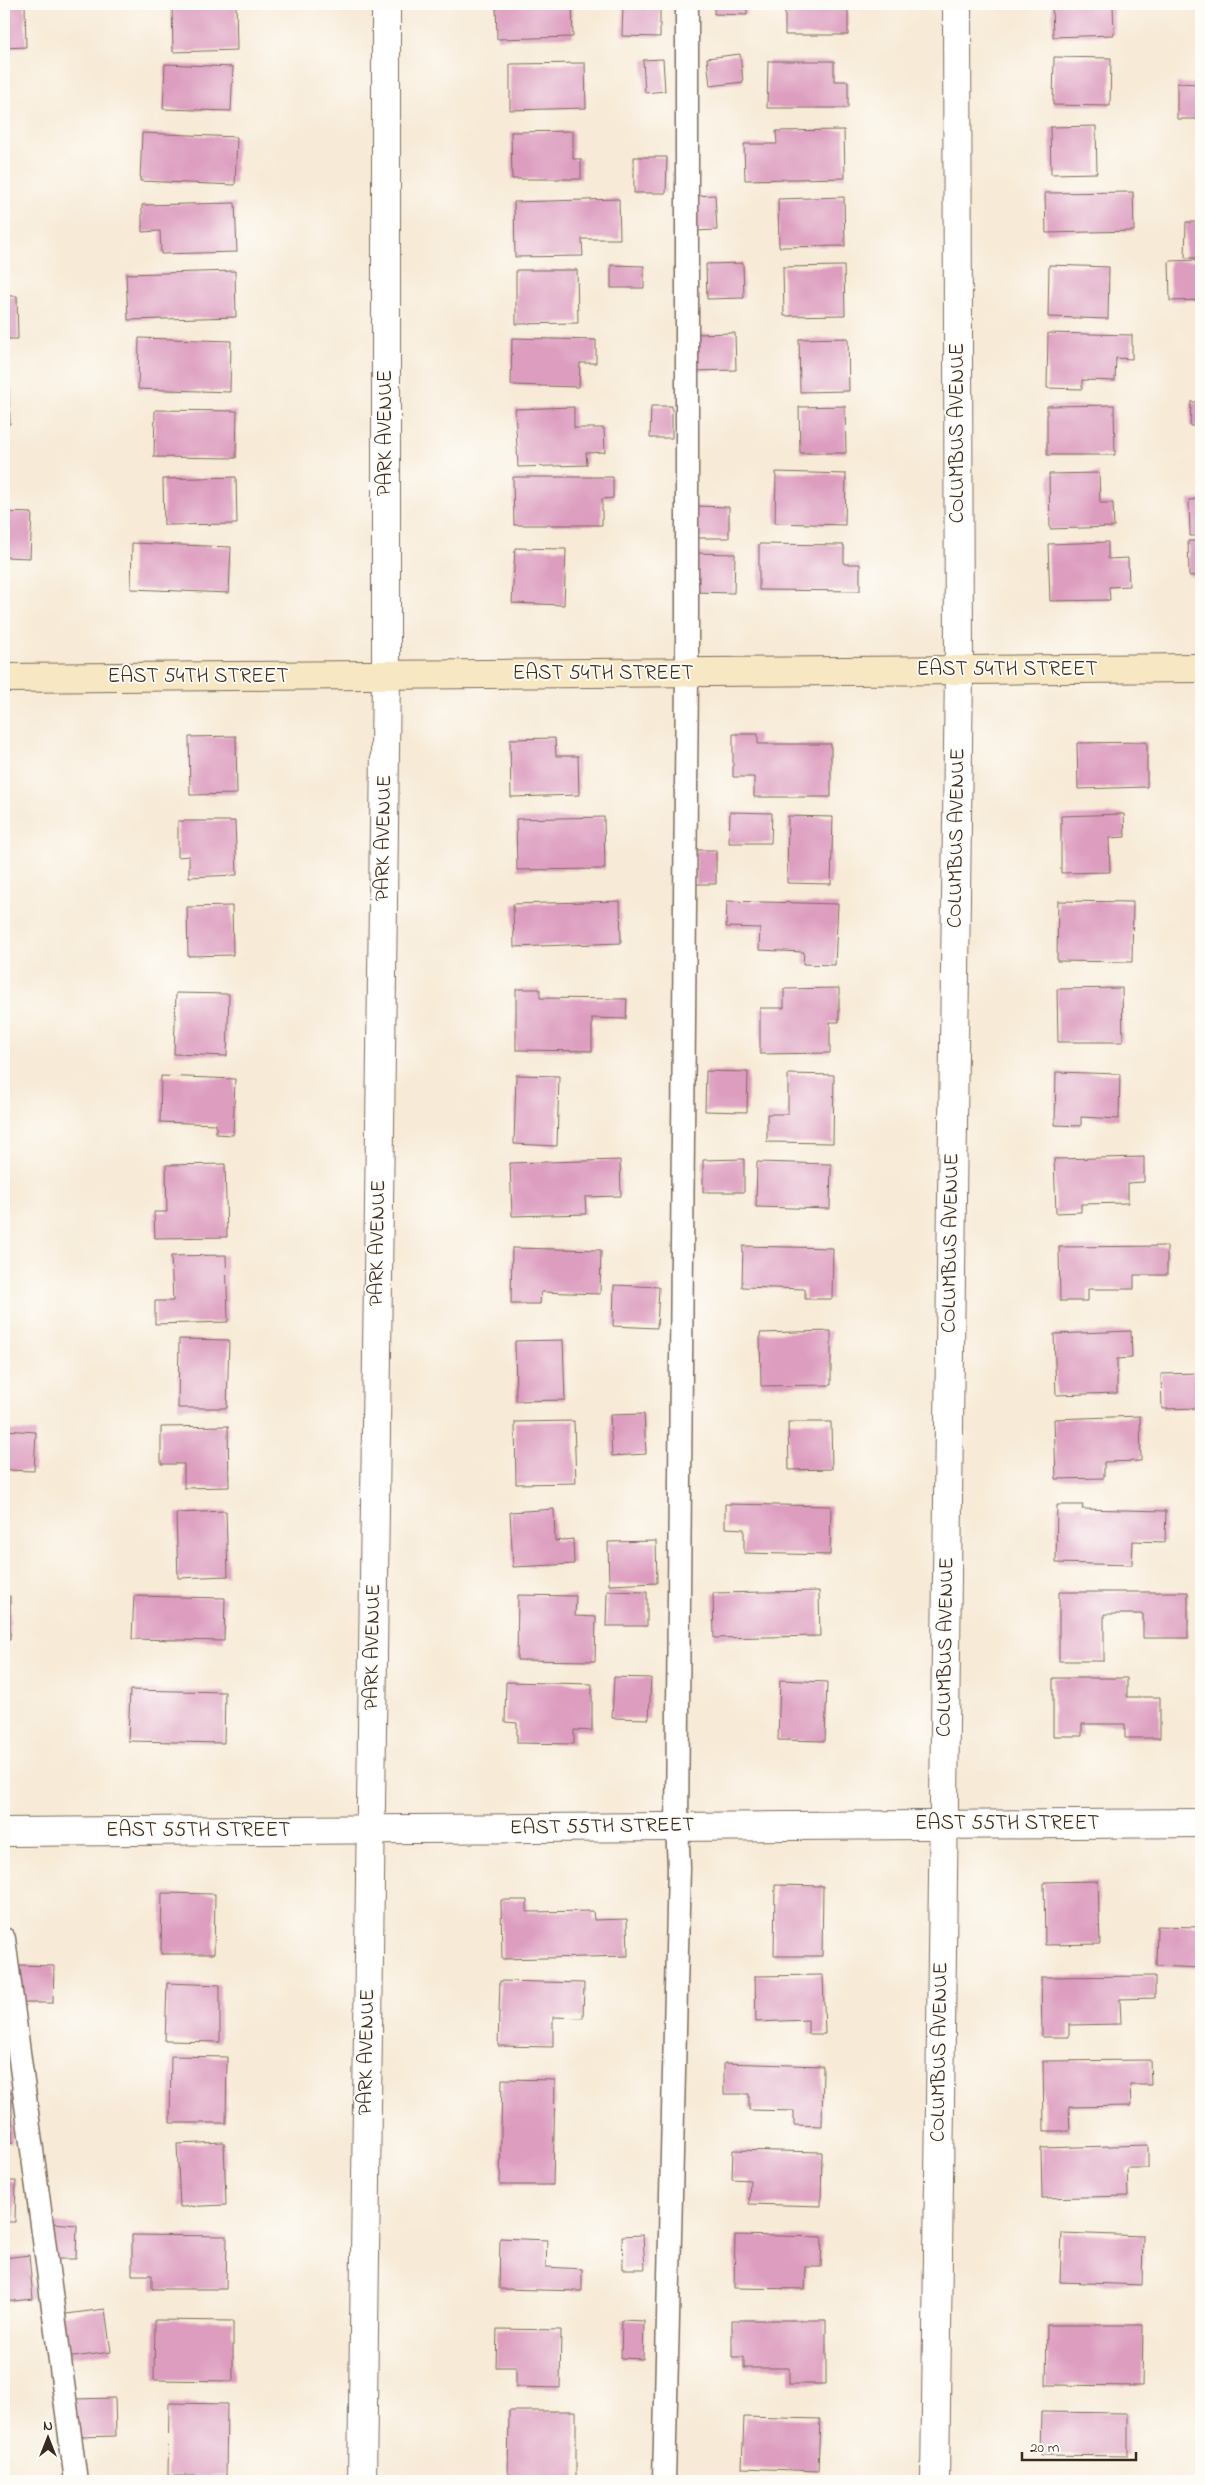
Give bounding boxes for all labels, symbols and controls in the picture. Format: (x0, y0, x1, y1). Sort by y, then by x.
street label: COLUMBUS AVENUE (943, 343, 973, 523)
street label: PARK AVENUE (371, 370, 401, 496)
street label: EAST 54TH STREET (916, 655, 1098, 685)
street label: EAST 54TH STREET (512, 659, 694, 689)
street label: EAST 54TH STREET (107, 662, 289, 692)
street label: COLUMBUS AVENUE (940, 748, 974, 928)
street label: PARK AVENUE (368, 774, 400, 902)
street label: COLUMBUS AVENUE (934, 1153, 968, 1333)
street label: PARK AVENUE (362, 1179, 394, 1307)
street label: COLUMBUS AVENUE (929, 1557, 963, 1737)
street label: PARK AVENUE (357, 1583, 389, 1711)
street label: EAST 55TH STREET (915, 1809, 1099, 1839)
street label: EAST 55TH STREET (509, 1810, 695, 1844)
street label: EAST 55TH STREET (106, 1816, 290, 1846)
street label: COLUMBUS AVENUE (923, 1962, 957, 2142)
street label: PARK AVENUE (351, 1988, 383, 2116)
north arrow (22, 2412, 72, 2462)
text: N (43, 2416, 53, 2437)
scale bar (1022, 2430, 1136, 2462)
text: 20 m (1030, 2437, 1060, 2459)

